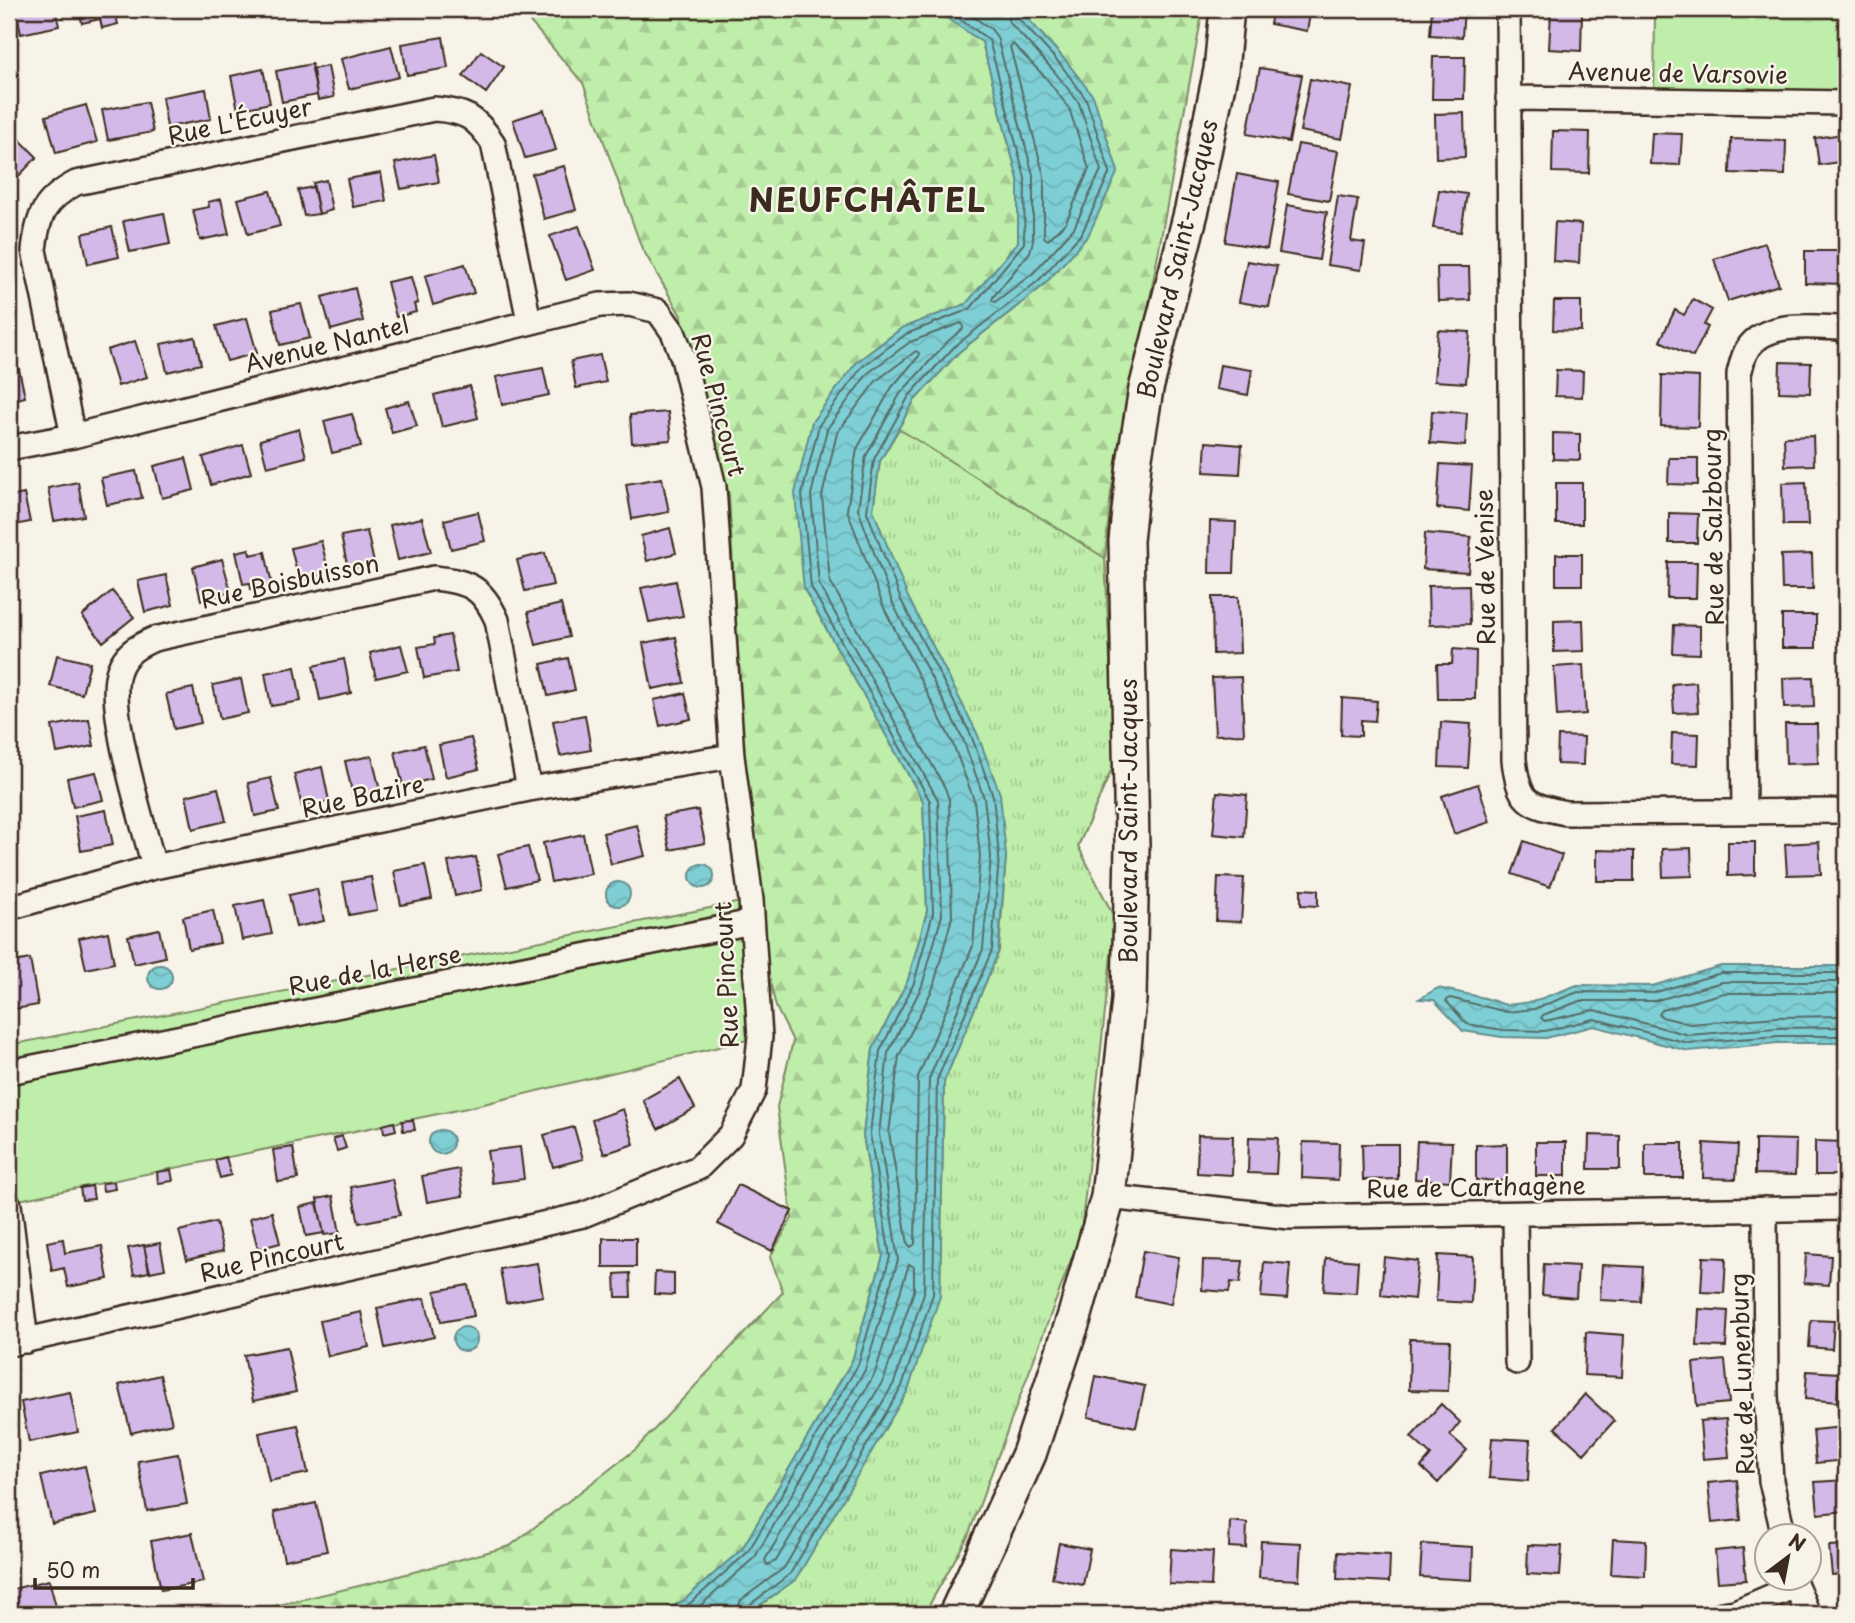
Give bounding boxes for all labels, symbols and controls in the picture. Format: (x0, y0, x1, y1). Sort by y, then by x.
street label: Avenue de Varsovie (1568, 52, 1788, 92)
street label: Rue L'Écuyer (164, 87, 316, 153)
street label: Boulevard Saint-Jacques (1126, 115, 1226, 402)
district label: NEUFCHÂTEL (749, 175, 987, 223)
street label: Avenue Nantel (241, 305, 412, 381)
street label: Rue Pincourt (684, 329, 756, 480)
street label: Rue de Salzbourg (1692, 428, 1732, 626)
street label: Rue de Venise (1465, 489, 1503, 645)
street label: Rue Boisbuisson (197, 544, 382, 617)
street label: Boulevard Saint-Jacques (1109, 678, 1145, 964)
street label: Rue Bazire (298, 764, 427, 826)
street label: Rue Pincourt (703, 901, 747, 1049)
street label: Rue de la Herse (285, 935, 464, 1003)
street label: Rue de Carthagène (1366, 1166, 1586, 1206)
street label: Rue Pincourt (196, 1222, 347, 1290)
street label: Rue de Lunenburg (1719, 1272, 1763, 1476)
north arrow (1754, 1522, 1824, 1592)
text: N (1784, 1526, 1811, 1558)
scale bar (35, 1546, 192, 1590)
text: 50 m (46, 1553, 100, 1585)

